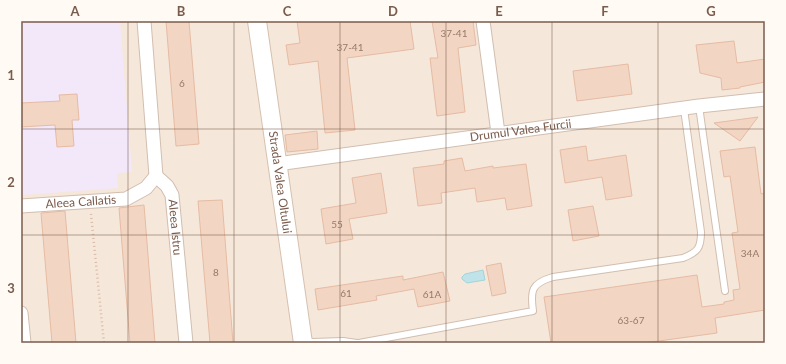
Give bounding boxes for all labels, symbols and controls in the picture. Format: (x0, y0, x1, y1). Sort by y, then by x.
text: A (69, 3, 80, 19)
text: B (177, 3, 186, 19)
text: C (283, 3, 292, 19)
text: D (388, 3, 398, 19)
text: E (495, 3, 503, 19)
text: F (601, 3, 609, 19)
text: G (706, 3, 716, 19)
house number: 37-41 (441, 27, 468, 39)
house number: 37-41 (337, 41, 364, 53)
text: 1 (7, 67, 15, 83)
house number: 6 (179, 77, 185, 89)
street label: Drumul Valea Furcii (469, 116, 572, 144)
street label: Strada Valea Oltului (266, 130, 295, 235)
text: 2 (7, 174, 15, 190)
street label: Aleea Callatis (45, 192, 117, 211)
street label: Aleea Istru (165, 198, 186, 256)
house number: 55 (331, 218, 343, 230)
house number: 34A (741, 247, 759, 259)
house number: 8 (213, 266, 219, 278)
text: 3 (7, 280, 15, 296)
house number: 61 (340, 287, 352, 299)
house number: 61A (423, 288, 441, 300)
house number: 63-67 (618, 314, 645, 326)

